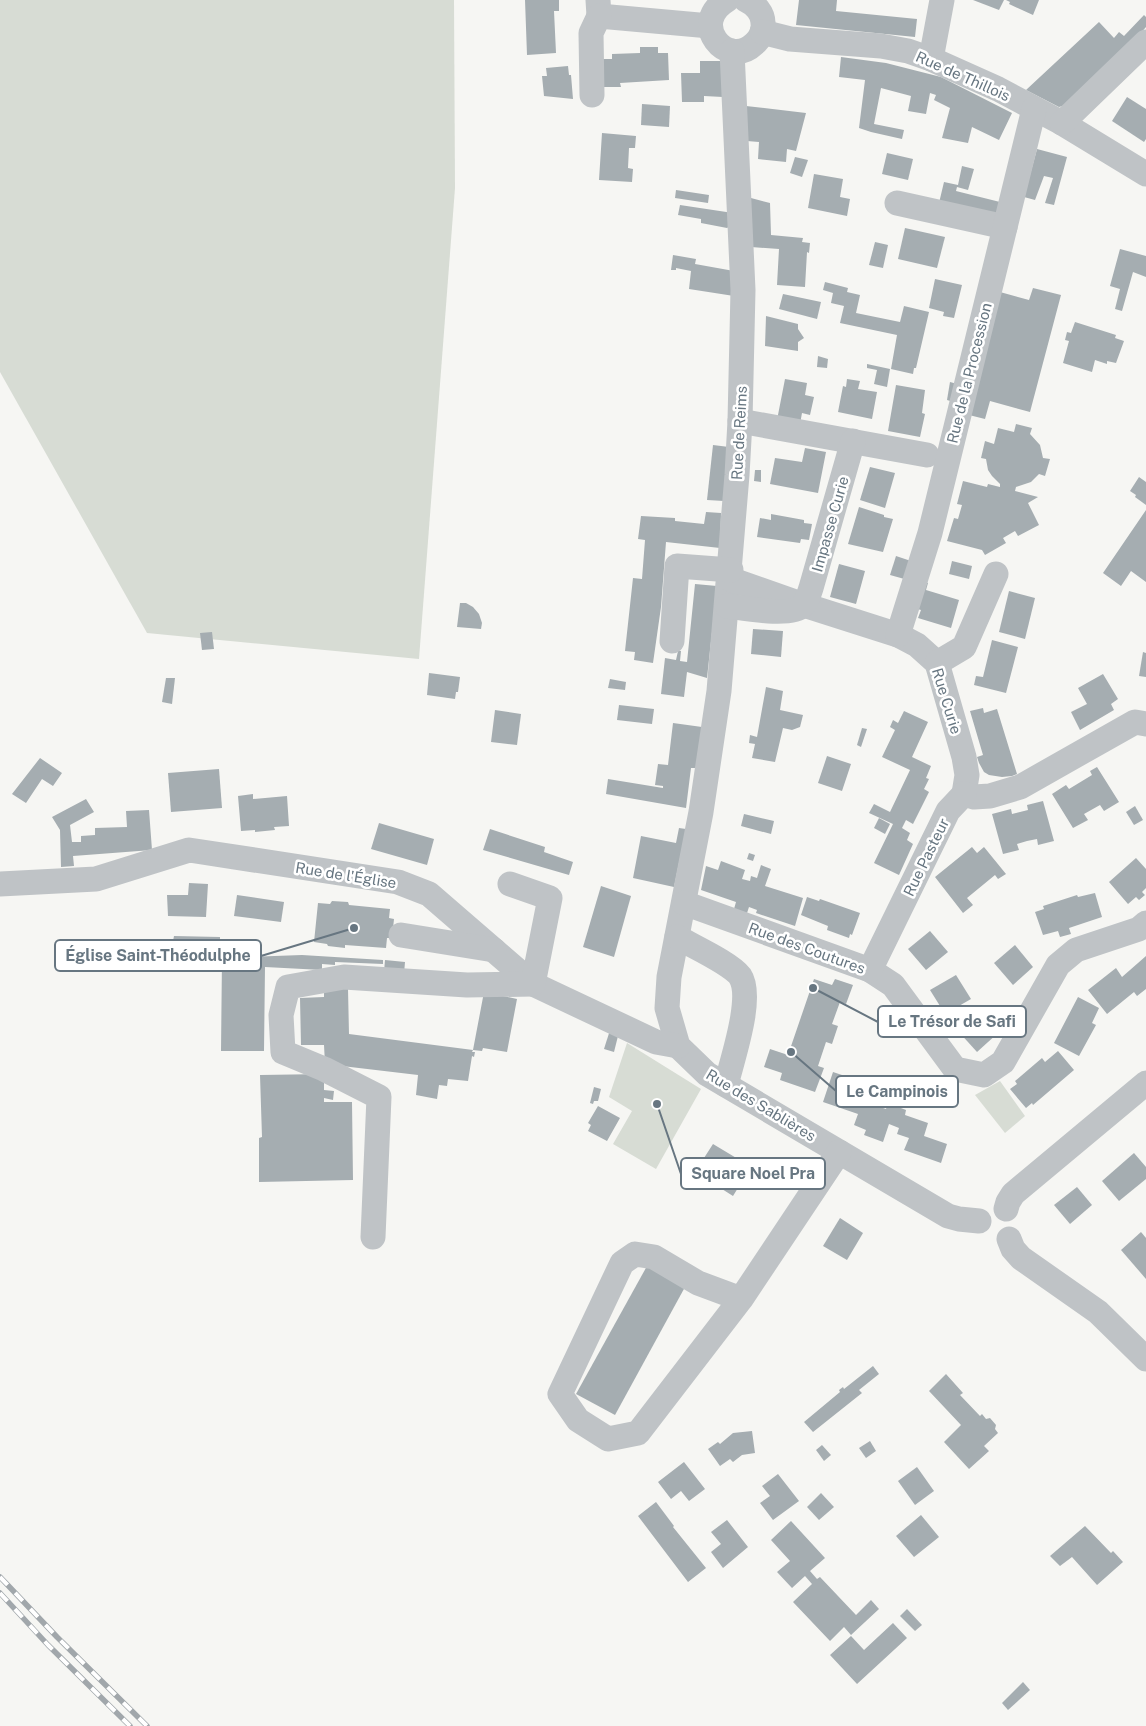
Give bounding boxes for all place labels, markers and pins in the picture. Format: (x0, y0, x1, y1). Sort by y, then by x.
callout: Église Saint-Théodulphe (55, 940, 261, 971)
callout: Le Trésor de Safi (878, 1006, 1026, 1037)
callout: Le Campinois (836, 1076, 958, 1107)
callout: Square Noel Pra (681, 1158, 825, 1189)

